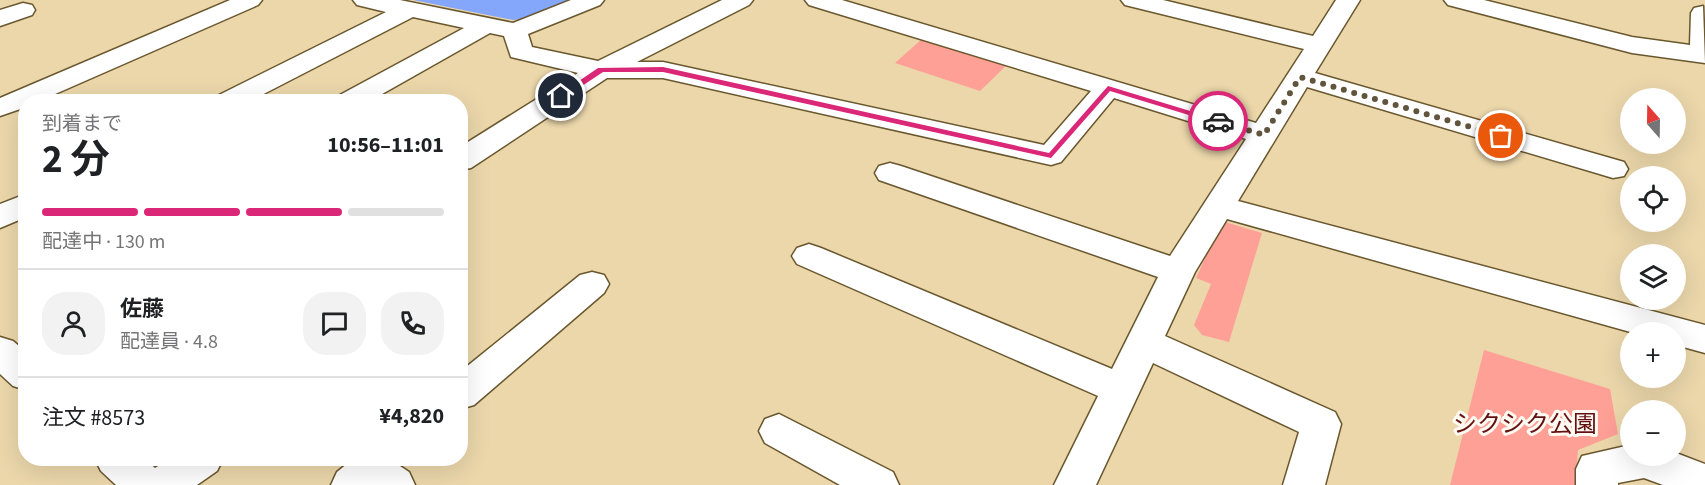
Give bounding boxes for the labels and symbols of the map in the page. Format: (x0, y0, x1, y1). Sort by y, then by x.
pin (535, 70, 586, 121)
north arrow (1620, 88, 1686, 154)
courier (1188, 91, 1248, 151)
pin (1475, 110, 1526, 161)
park label: シクシク公園 (1453, 407, 1597, 442)

